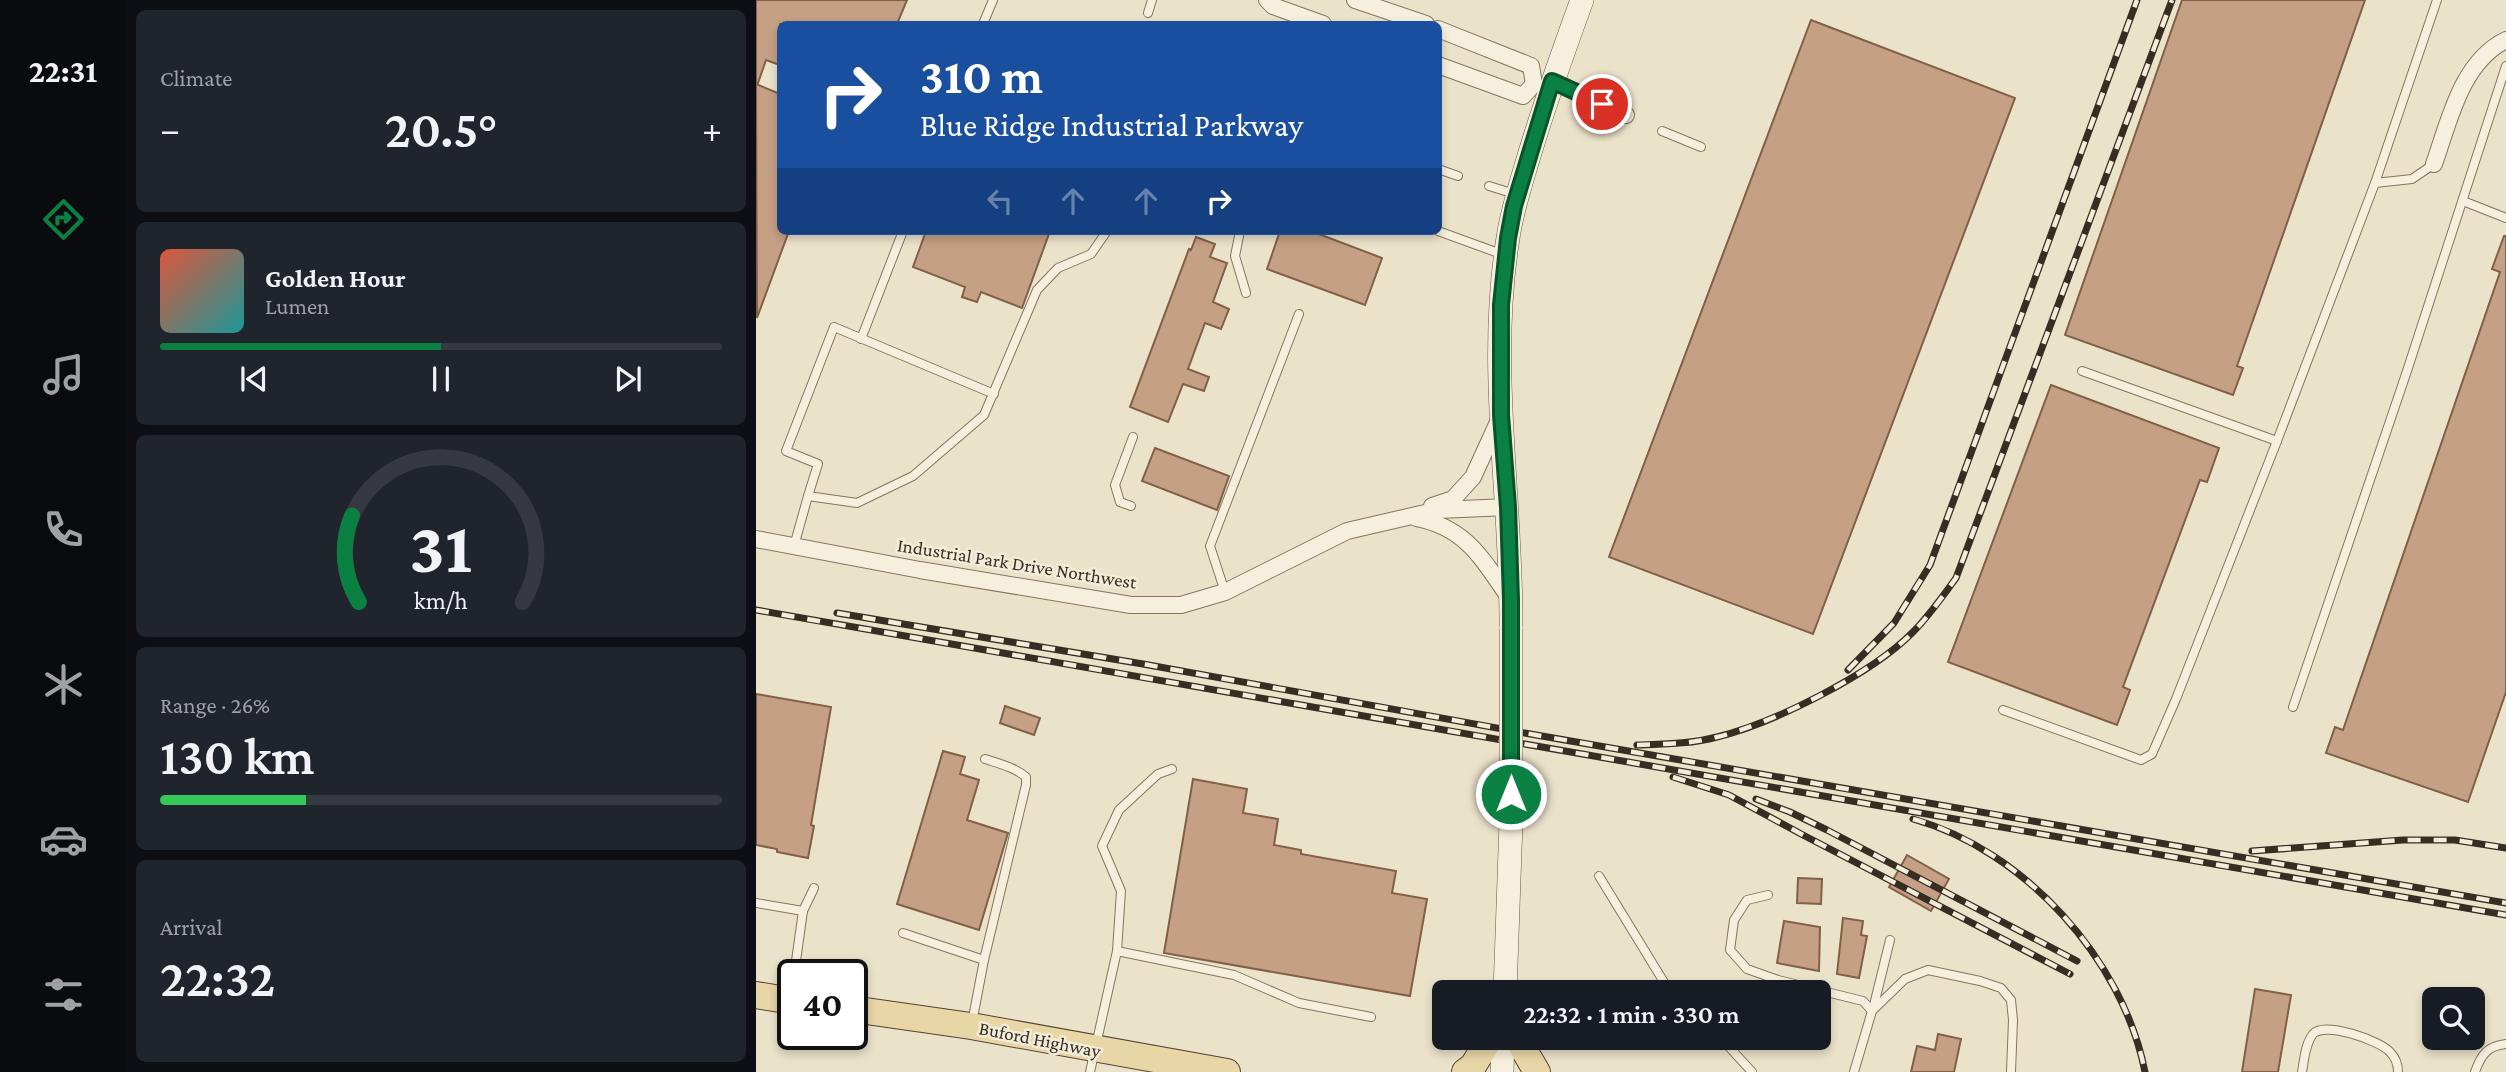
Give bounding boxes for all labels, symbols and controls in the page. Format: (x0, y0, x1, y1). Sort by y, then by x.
icon: right (805, 49, 896, 140)
text: 310 m (920, 49, 1043, 104)
text: 22:31 (29, 53, 97, 89)
text: Climate (160, 65, 232, 91)
pin (1572, 74, 1632, 134)
icon: arrive (1583, 85, 1621, 123)
text: 20.5° (385, 100, 497, 158)
text: Blue Ridge Industrial Parkway (920, 107, 1303, 143)
text: − (160, 108, 180, 150)
text: + (702, 108, 722, 150)
icon: left (981, 182, 1019, 220)
icon: ahead (1054, 182, 1092, 220)
icon: ahead (1127, 182, 1165, 220)
icon: right (1200, 182, 1238, 220)
icon: directions (39, 195, 88, 244)
text: Golden Hour (265, 264, 406, 293)
text: Lumen (265, 293, 329, 319)
icon: music (39, 350, 88, 399)
icon: previous (235, 360, 273, 398)
icon: pause (422, 360, 460, 398)
icon: next (609, 360, 647, 398)
icon: phone (39, 505, 88, 554)
text: 31 (410, 507, 472, 588)
street label: Industrial Park Drive Northwest (896, 534, 1139, 593)
text: km/h (414, 587, 468, 614)
icon: climate (39, 660, 88, 709)
text: Range · 26% (160, 692, 270, 718)
text: 130 km (160, 727, 315, 785)
position arrow (1474, 757, 1548, 831)
icon: car (39, 815, 88, 864)
text: Arrival (160, 914, 223, 940)
text: 22:32 (160, 949, 275, 1007)
speed limit sign: 40 (777, 959, 868, 1050)
icon: filters (39, 970, 88, 1019)
map controls (2422, 987, 2485, 1050)
button: search (2422, 987, 2485, 1050)
text: 22:32 · 1 min · 330 m (1523, 1000, 1740, 1029)
street label: Buford Highway (977, 1017, 1103, 1062)

